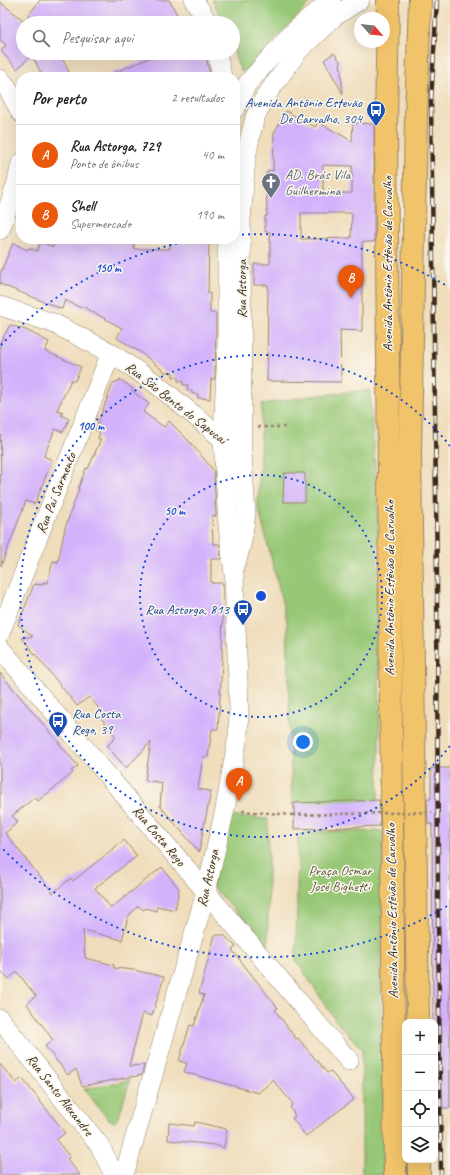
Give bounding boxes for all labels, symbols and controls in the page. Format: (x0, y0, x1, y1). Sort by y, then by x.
north arrow (354, 12, 390, 48)
search box (16, 16, 240, 60)
icon: search (30, 27, 52, 49)
text: Pesquisar aqui (62, 29, 133, 48)
text: Por perto (32, 88, 86, 109)
text: 2 resultados (171, 90, 224, 106)
place label: Avenida Antônio Estevão De Carvalho, 304 (245, 94, 364, 127)
bus stop icon: Avenida Antônio Estevão De Carvalho, 304 (365, 99, 387, 127)
text: Rua Astorga, 729 (70, 137, 160, 156)
text: A (42, 147, 48, 163)
text: 40 m (202, 147, 224, 163)
text: Ponto de ônibus (70, 156, 138, 172)
place label: AD. Brás Vila Guilhermina (285, 166, 352, 199)
church icon: AD. Brás Vila Guilhermina (260, 171, 282, 199)
street label: Avenida Antônio Estêvão de Carvalho (379, 174, 396, 352)
text: Shell (70, 197, 95, 216)
text: B (42, 207, 48, 223)
text: 190 m (196, 207, 224, 223)
text: Supermercado (70, 216, 131, 232)
street label: Rua Astorga (233, 259, 250, 318)
text: 150 m (95, 260, 122, 276)
pin: B (338, 265, 364, 298)
street label: Rua São Bento do Sapucaí (122, 358, 233, 450)
text: 100 m (78, 418, 105, 434)
street label: Rua Pai Sarmento (32, 449, 80, 536)
street label: Avenida Antônio Estêvão de Carvalho (381, 498, 398, 676)
text: 50 m (165, 503, 186, 519)
centre of rings (254, 589, 268, 603)
bus stop icon: Rua Astorga, 813 (232, 598, 254, 626)
place label: Rua Astorga, 813 (145, 601, 231, 618)
place label: Rua Costa Rego, 39 (72, 705, 121, 738)
bus stop icon: Rua Costa Rego, 39 (47, 710, 69, 738)
your location (293, 732, 313, 752)
pin: A (226, 768, 252, 801)
street label: Rua Costa Rego (129, 803, 190, 870)
street label: Avenida Antônio Estêvão de Carvalho (382, 821, 402, 999)
street label: Rua Astorga (193, 847, 223, 908)
park label: Praça Osmar José Bighetti (308, 862, 373, 895)
map controls (402, 1019, 438, 1163)
button: + (402, 1019, 438, 1055)
street label: Rua Santo Alexandre (23, 1051, 98, 1140)
button: − (402, 1055, 438, 1091)
button: locate (402, 1091, 438, 1127)
button: layers (402, 1127, 438, 1163)

